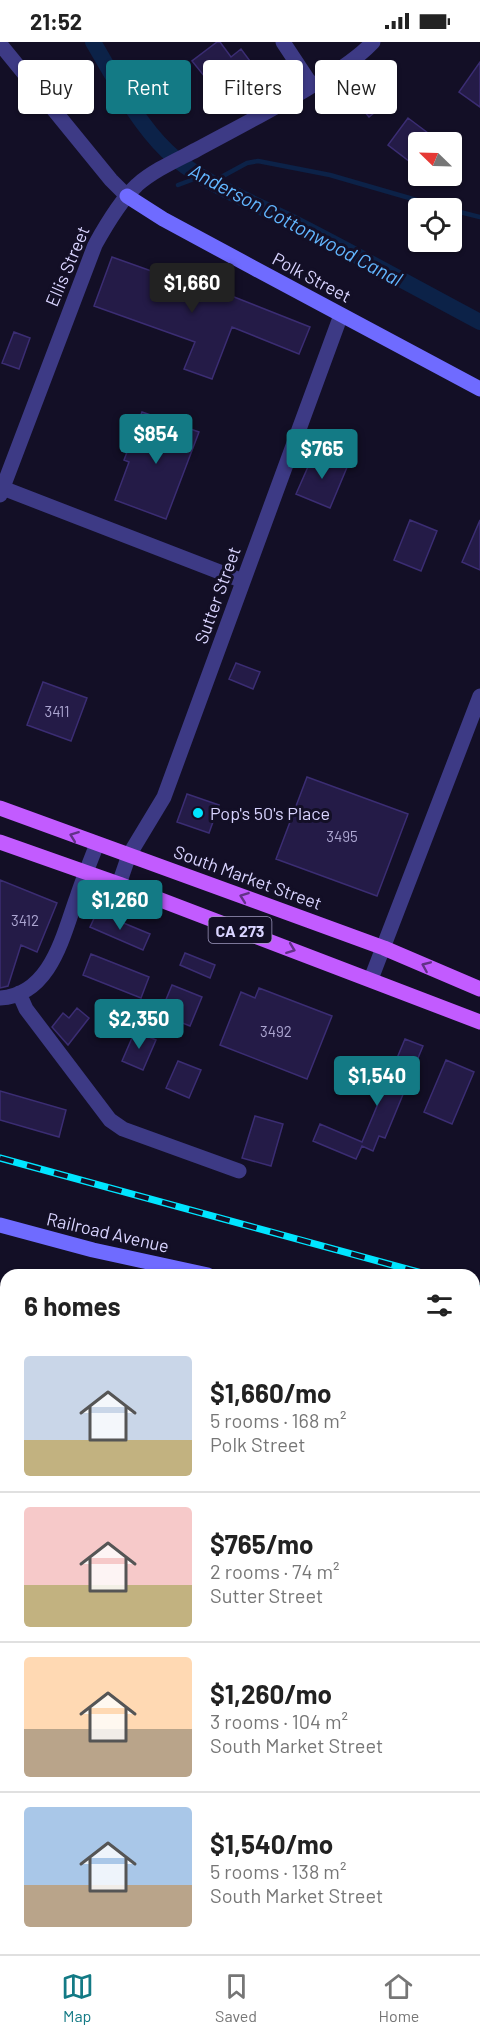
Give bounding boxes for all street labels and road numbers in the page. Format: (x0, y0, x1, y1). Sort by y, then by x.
street label: Ellis Street (40, 223, 94, 309)
street label: Polk Street (269, 247, 355, 307)
street label: Sutter Street (189, 543, 245, 647)
street label: South Market Street (171, 840, 325, 914)
road number: CA 273 (208, 917, 272, 943)
street label: Railroad Avenue (45, 1207, 171, 1257)

